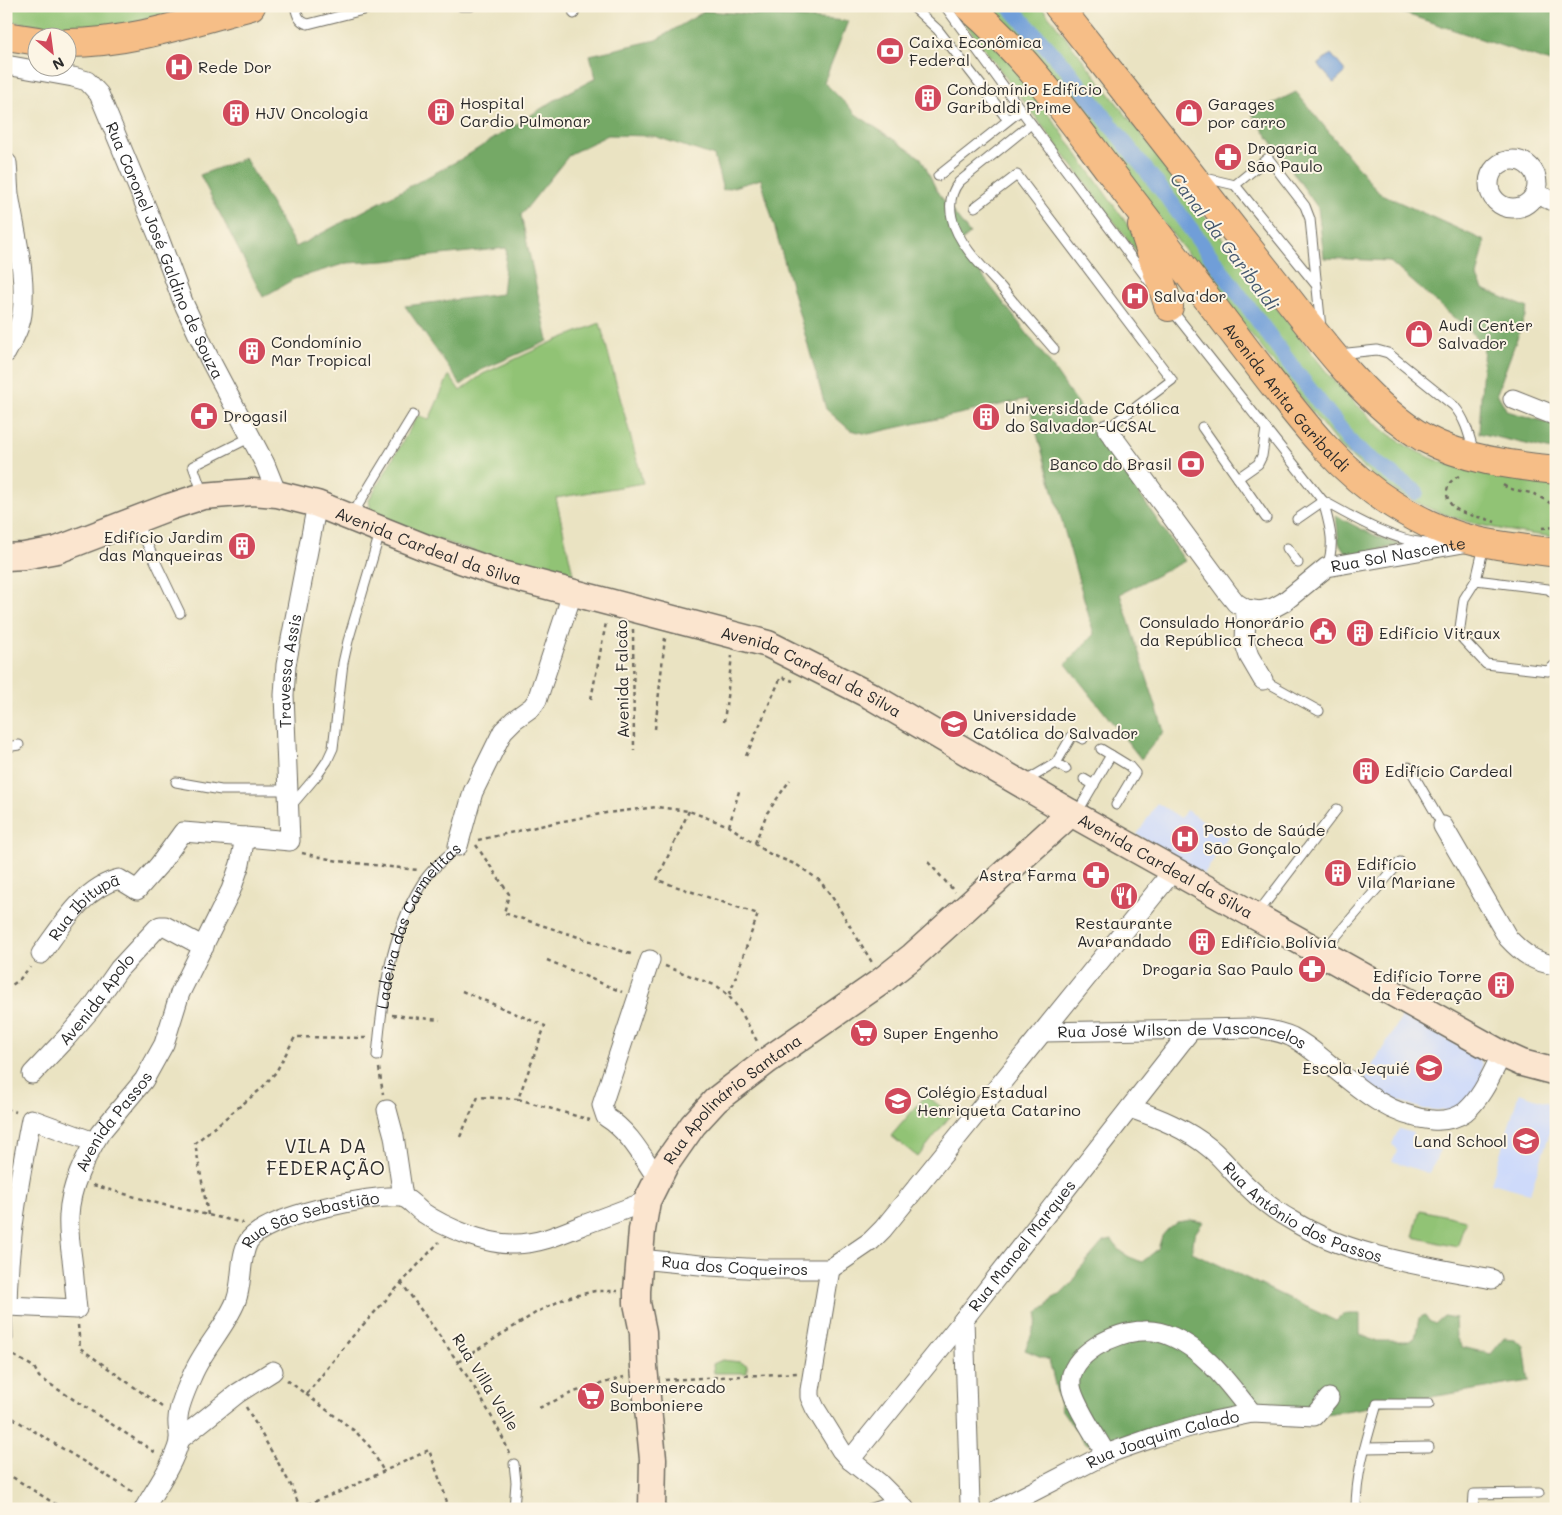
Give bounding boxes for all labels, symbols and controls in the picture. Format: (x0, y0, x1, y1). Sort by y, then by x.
north arrow (28, 28, 78, 78)
place label: Caixa Econômica Federal (909, 31, 1042, 70)
bank icon: Caixa Econômica Federal (875, 36, 905, 66)
hospital icon: Rede Dor (164, 52, 194, 82)
text: N (49, 53, 68, 75)
place label: Rede Dor (198, 56, 272, 77)
place label: Condomínio Edifício Garibaldi Prime (947, 78, 1102, 117)
building icon: Condomínio Edifício Garibaldi Prime (913, 83, 943, 113)
place label: Hospital Cardio Pulmonar (460, 92, 591, 131)
place label: Garages por carro (1208, 93, 1285, 132)
building icon: Hospital Cardio Pulmonar (426, 97, 456, 127)
building icon: HJV Oncologia (221, 98, 251, 128)
shop icon: Garages por carro (1174, 98, 1204, 128)
place label: HJV Oncologia (255, 102, 369, 123)
street label: Rua Coronel José Galdino de Souza (102, 118, 229, 382)
place label: Drogaria São Paulo (1247, 137, 1323, 176)
pharmacy icon: Drogaria São Paulo (1213, 142, 1243, 172)
water label: Canal da Garibaldi (1165, 167, 1285, 316)
hospital icon: Salva'dor (1120, 281, 1150, 311)
place label: Salva'dor (1154, 285, 1227, 306)
place label: Audi Center Salvador (1438, 314, 1533, 353)
street label: Avenida Anita Garibaldi (1219, 318, 1354, 476)
shop icon: Audi Center Salvador (1404, 319, 1434, 349)
place label: Condomínio Mar Tropical (271, 331, 371, 370)
building icon: Condomínio Mar Tropical (237, 336, 267, 366)
place label: Universidade Católica do Salvador-UCSAL (1005, 397, 1180, 436)
pharmacy icon: Drogasil (189, 401, 219, 431)
building icon: Universidade Católica do Salvador-UCSAL (971, 402, 1001, 432)
place label: Drogasil (223, 405, 287, 426)
bank icon: Banco do Brasil (1176, 449, 1206, 479)
place label: Banco do Brasil (1050, 453, 1172, 474)
street label: Avenida Cardeal da Silva (332, 501, 524, 589)
place label: Edifício Jardim das Manqueiras (99, 526, 223, 565)
building icon: Edifício Jardim das Manqueiras (227, 531, 257, 561)
street label: Rua Sol Nascente (1329, 532, 1467, 576)
place label: Consulado Honorário da República Tcheca (1139, 611, 1304, 650)
street label: Travessa Assis (273, 612, 306, 729)
public building icon: Consulado Honorário da República Tcheca (1308, 616, 1338, 646)
building icon: Edifício Vitraux (1345, 618, 1375, 648)
street label: Avenida Falcão (610, 620, 633, 738)
street label: Avenida Cardeal da Silva (719, 621, 906, 722)
place label: Edifício Vitraux (1379, 622, 1501, 643)
place label: Universidade Católica do Salvador (973, 704, 1138, 743)
school or university icon: Universidade Católica do Salvador (939, 709, 969, 739)
building icon: Edifício Cardeal (1351, 756, 1381, 786)
place label: Edifício Cardeal (1385, 760, 1513, 781)
street label: Avenida Cardeal da Silva (1075, 808, 1257, 923)
place label: Posto de Saúde São Gonçalo (1204, 819, 1326, 858)
hospital icon: Posto de Saúde São Gonçalo (1170, 824, 1200, 854)
street label: Ladeira das Carmelitas (371, 837, 465, 1010)
place label: Edifício Vila Mariane (1357, 853, 1456, 892)
building icon: Edifício Vila Mariane (1323, 858, 1353, 888)
pharmacy icon: Astra Farma (1081, 860, 1111, 890)
place label: Astra Farma (978, 864, 1077, 885)
street label: Rua Ibitupã (43, 868, 122, 944)
restaurant icon: Restaurante Avarandado (1109, 881, 1139, 911)
place label: Restaurante Avarandado (1075, 912, 1173, 951)
building icon: Edifício Bolívia (1187, 927, 1217, 957)
place label: Edifício Bolívia (1221, 931, 1337, 952)
street label: Avenida Apolo (54, 948, 138, 1049)
pharmacy icon: Drogaria Sao Paulo (1297, 954, 1327, 984)
place label: Drogaria Sao Paulo (1142, 958, 1293, 979)
place label: Edifício Torre da Federação (1371, 965, 1482, 1004)
building icon: Edifício Torre da Federação (1486, 970, 1516, 1000)
street label: Rua José Wilson de Vasconcelos (1057, 1017, 1311, 1053)
supermarket icon: Super Engenho (849, 1018, 879, 1048)
place label: Super Engenho (883, 1022, 998, 1043)
street label: Rua Apolinário Santana (658, 1029, 805, 1168)
school or university icon: Escola Jequié (1414, 1053, 1444, 1083)
place label: Escola Jequié (1303, 1057, 1410, 1078)
street label: Avenida Passos (70, 1068, 157, 1175)
place label: Colégio Estadual Henriqueta Catarino (917, 1081, 1081, 1120)
school or university icon: Colégio Estadual Henriqueta Catarino (883, 1086, 913, 1116)
school or university icon: Land School (1511, 1126, 1541, 1156)
place label: Land School (1414, 1130, 1507, 1151)
district label: VILA DA FEDERAÇÃO (266, 1133, 386, 1180)
street label: Rua Antônio dos Passos (1219, 1157, 1385, 1266)
street label: Rua Manoel Marques (963, 1175, 1080, 1315)
street label: Rua São Sebastião (236, 1187, 381, 1251)
street label: Rua dos Coqueiros (660, 1250, 808, 1279)
street label: Rua Villa Valle (448, 1329, 525, 1434)
place label: Supermercado Bomboniere (610, 1376, 725, 1415)
supermarket icon: Supermercado Bomboniere (576, 1381, 606, 1411)
street label: Rua Joaquim Calado (1082, 1405, 1241, 1472)

